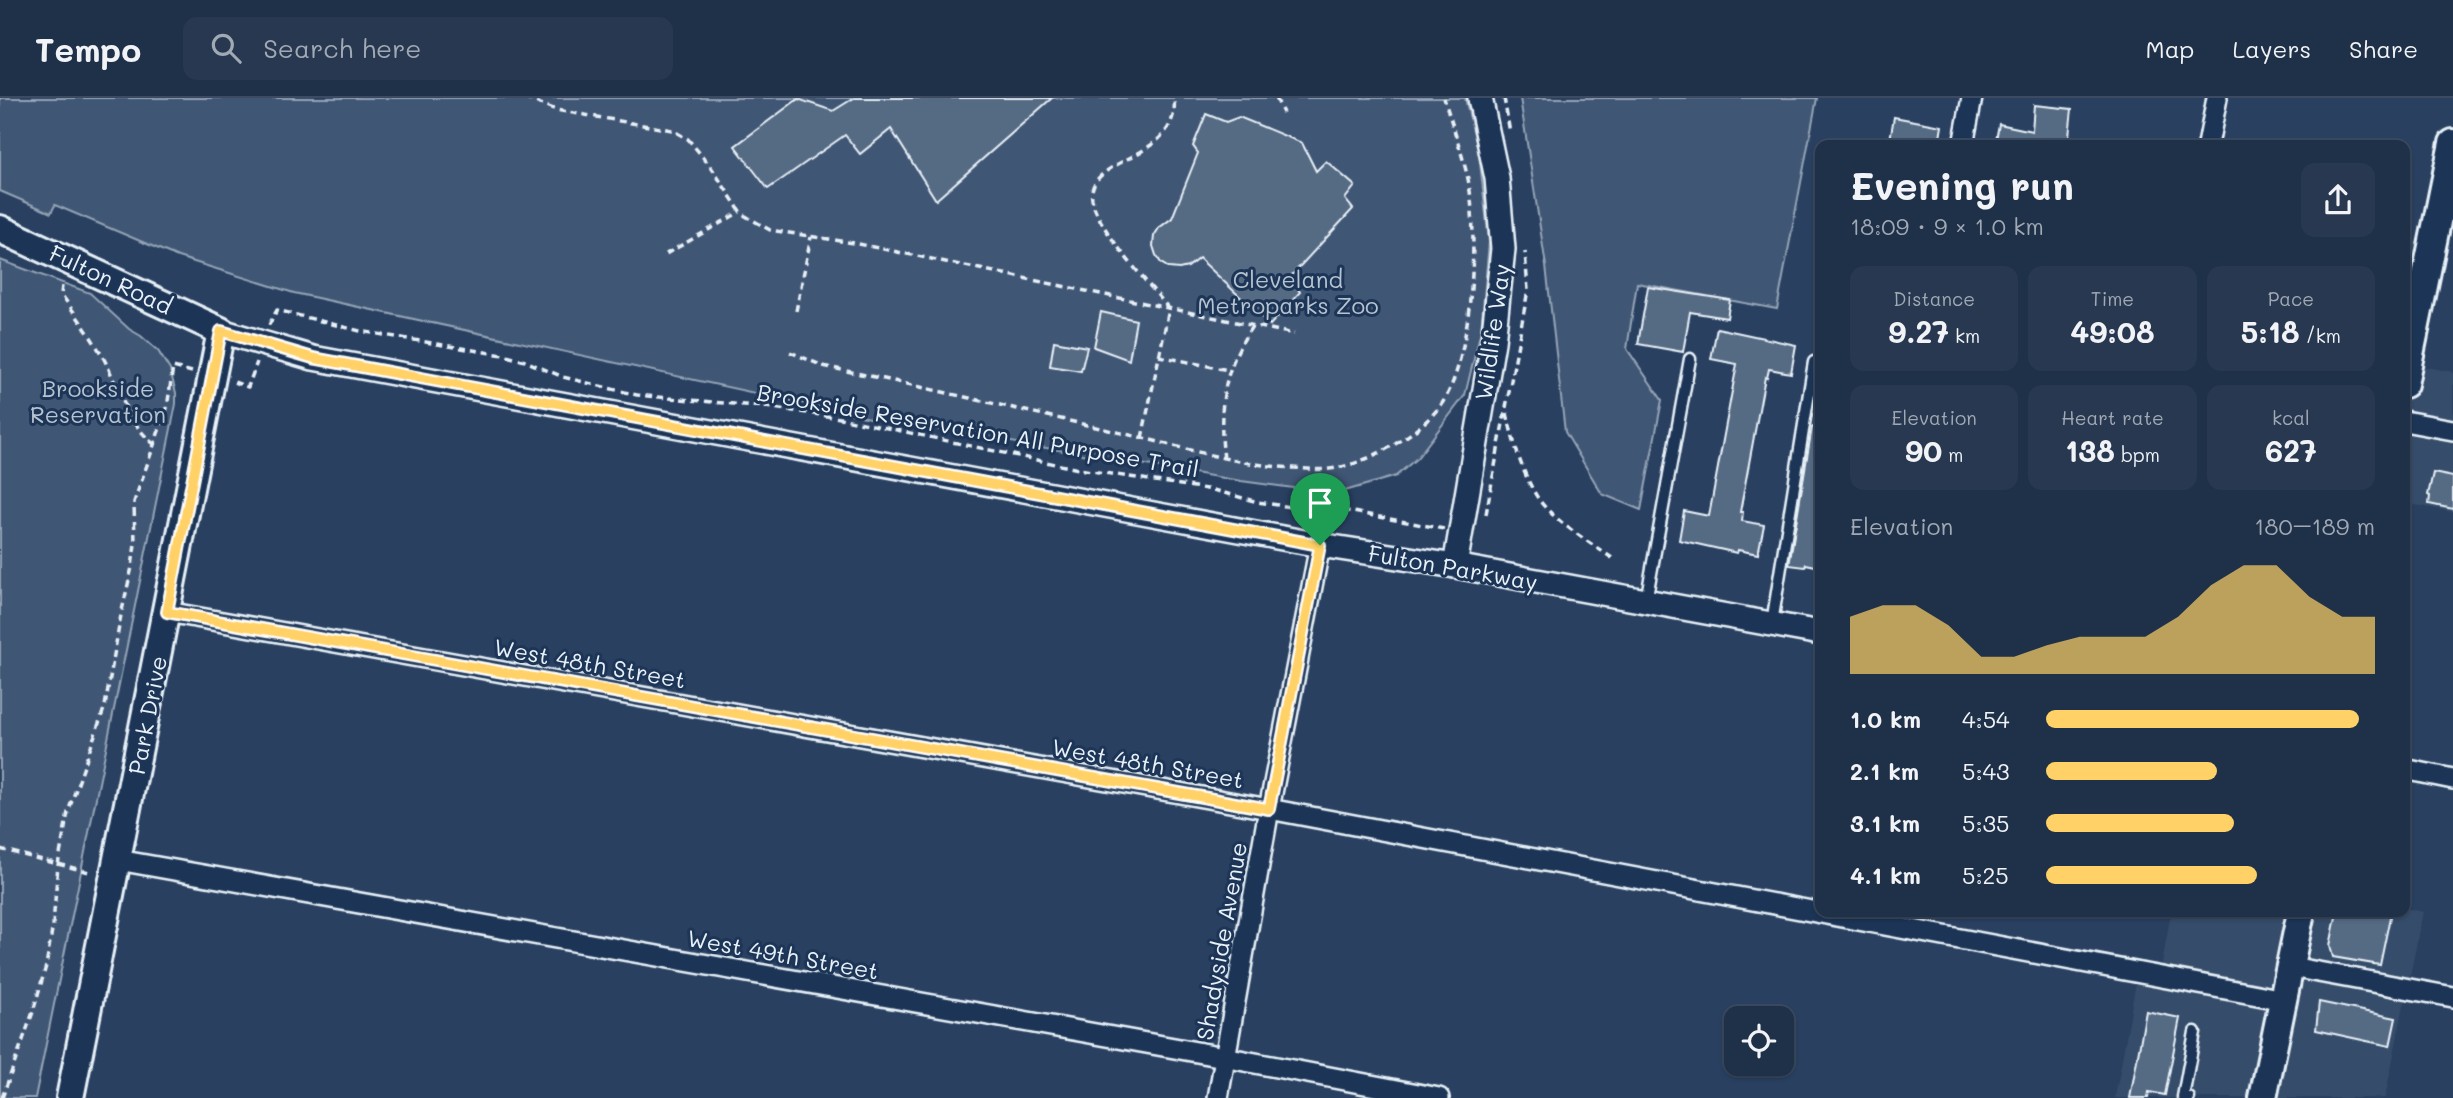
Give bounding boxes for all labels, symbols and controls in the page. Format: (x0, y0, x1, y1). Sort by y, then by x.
search box (183, 17, 673, 80)
text: Tempo (35, 27, 141, 70)
icon: search (207, 29, 245, 67)
text: Search here (263, 31, 421, 65)
text: Map (2146, 33, 2194, 64)
text: Layers (2232, 33, 2311, 64)
text: Share (2349, 33, 2418, 64)
text: Evening run (1850, 160, 2074, 210)
button: share (2301, 163, 2375, 237)
text: 18:09 · 9 × 1.0 km (1850, 211, 2044, 241)
street label: Fulton Road (45, 237, 177, 321)
street label: Wildlife Way (1468, 262, 1516, 402)
park label: Cleveland Metroparks Zoo (1197, 264, 1379, 320)
text: Distance (1893, 286, 1975, 311)
text: Time (2091, 286, 2134, 311)
text: Pace (2268, 286, 2314, 311)
text: 9.27 (1888, 311, 1949, 351)
text: 49:08 (2070, 311, 2155, 351)
text: 5:18 (2241, 311, 2300, 351)
text: km (1949, 323, 1980, 348)
text: /km (2300, 323, 2341, 348)
park label: Brookside Reservation (30, 373, 166, 429)
street label: Brookside Reservation All Purpose Trail (755, 376, 1201, 484)
text: Elevation (1892, 405, 1977, 430)
text: Heart rate (2061, 405, 2164, 430)
text: kcal (2272, 405, 2310, 430)
text: 90 (1905, 430, 1942, 470)
text: 138 (2065, 430, 2115, 470)
text: 627 (2265, 430, 2317, 470)
text: m (1942, 442, 1963, 467)
text: bpm (2115, 442, 2160, 467)
pin (1290, 473, 1350, 545)
icon: arrive (1301, 484, 1339, 522)
text: Elevation (1850, 511, 1953, 541)
text: 180–189 m (2254, 511, 2375, 541)
street label: Fulton Parkway (1366, 537, 1540, 597)
street label: West 48th Street (492, 631, 688, 695)
street label: Park Drive (121, 653, 173, 777)
text: 1.0 km (1850, 704, 1921, 734)
text: 4:54 (1962, 704, 2010, 734)
street label: West 48th Street (1050, 731, 1246, 795)
text: 2.1 km (1850, 756, 1919, 786)
text: 5:43 (1962, 756, 2010, 786)
text: 3.1 km (1850, 808, 1920, 838)
text: 5:35 (1962, 808, 2009, 838)
street label: Shadyside Avenue (1189, 840, 1253, 1042)
text: 4.1 km (1850, 860, 1921, 890)
text: 5:25 (1962, 860, 2009, 890)
street label: West 49th Street (685, 922, 881, 986)
map controls (1724, 1006, 1794, 1076)
button: locate (1724, 1006, 1794, 1076)

